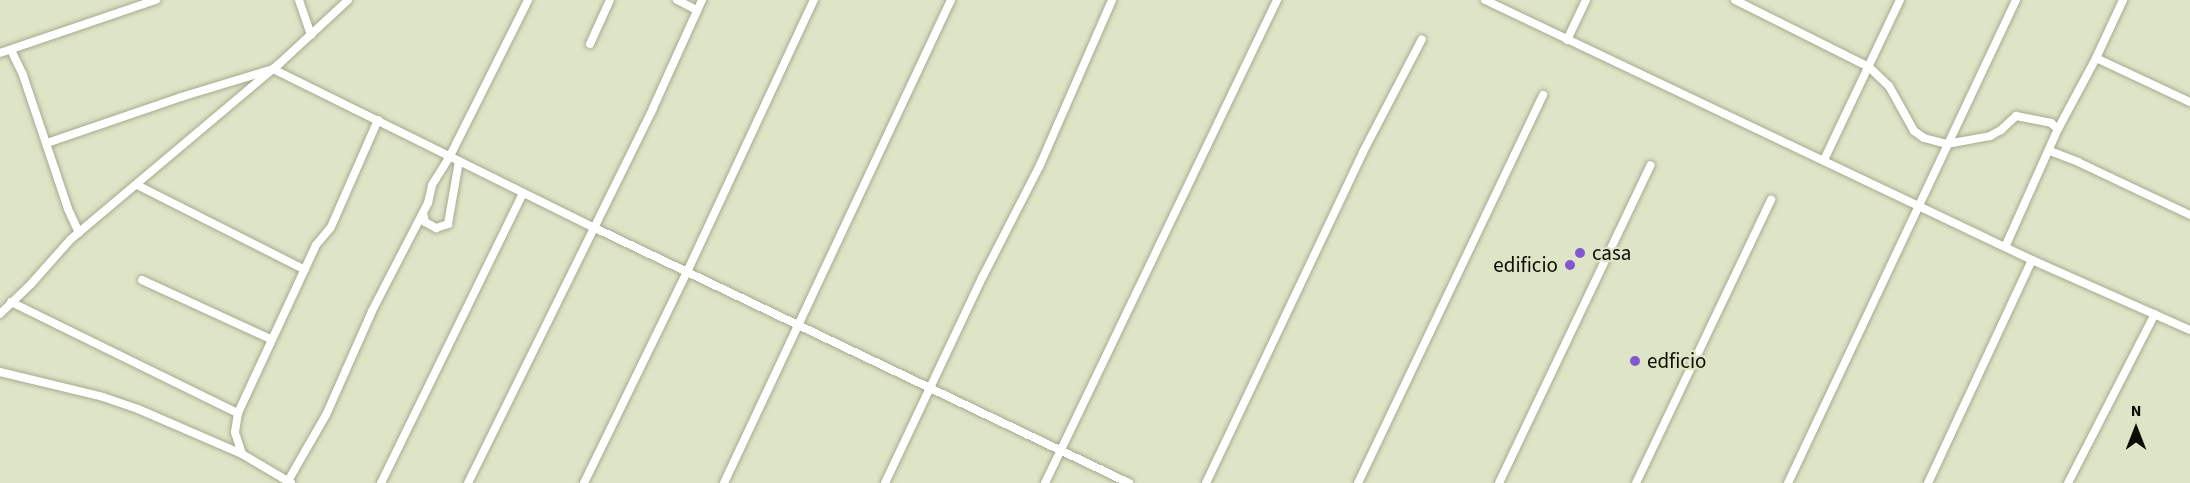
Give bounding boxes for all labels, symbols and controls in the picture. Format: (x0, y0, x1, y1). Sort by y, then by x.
place label: casa (1592, 240, 1631, 266)
marker: casa (1573, 246, 1587, 260)
place label: edificio (1493, 252, 1558, 278)
marker: edificio (1563, 258, 1577, 272)
place label: edficio (1647, 348, 1706, 374)
marker: edficio (1628, 354, 1642, 368)
north arrow (2106, 399, 2166, 459)
text: N (2131, 400, 2141, 422)

